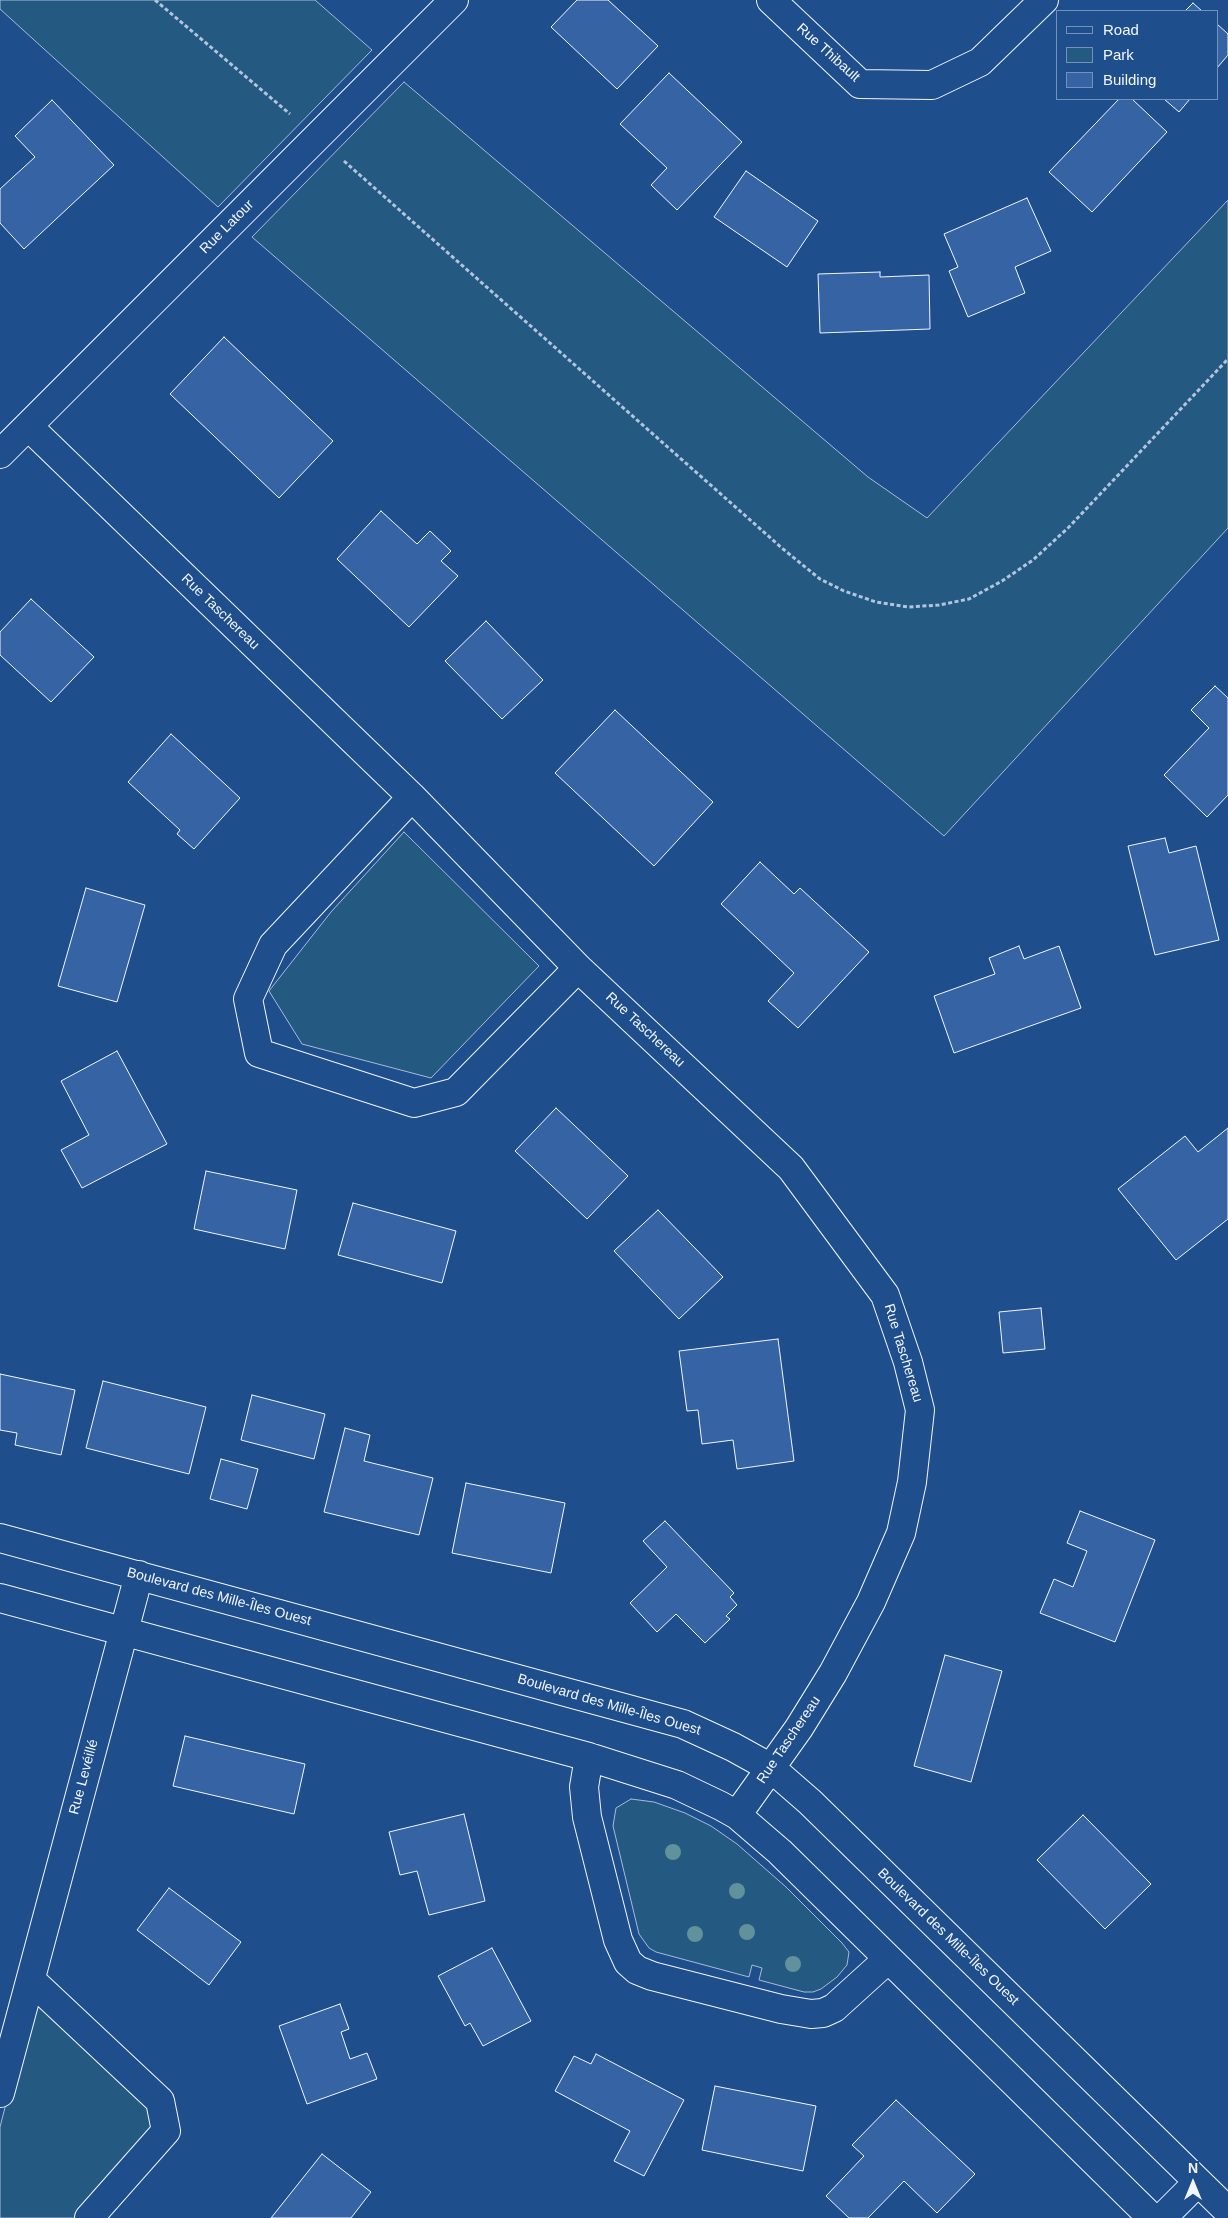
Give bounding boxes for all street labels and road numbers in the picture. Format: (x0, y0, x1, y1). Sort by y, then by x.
street label: Rue Thibault (793, 20, 863, 86)
street label: Rue Latour (197, 197, 257, 257)
street label: Rue Taschereau (177, 571, 263, 653)
street label: Rue Taschereau (602, 989, 688, 1071)
street label: Rue Taschereau (880, 1302, 926, 1404)
street label: Boulevard des Mille-Îles Ouest (125, 1564, 313, 1630)
street label: Boulevard des Mille-Îles Ouest (515, 1671, 703, 1739)
street label: Rue Taschereau (754, 1693, 824, 1787)
street label: Rue Levéillé (66, 1738, 102, 1816)
street label: Boulevard des Mille-Îles Ouest (874, 1865, 1022, 2009)

